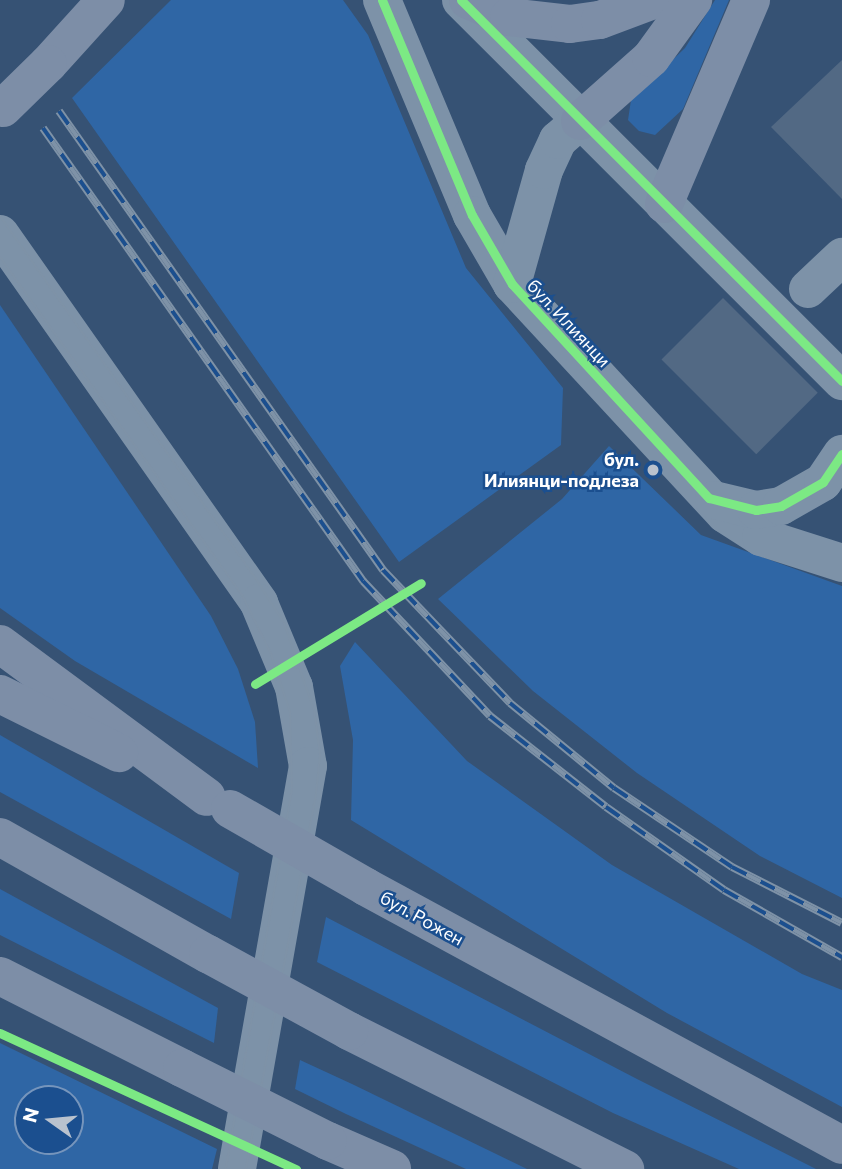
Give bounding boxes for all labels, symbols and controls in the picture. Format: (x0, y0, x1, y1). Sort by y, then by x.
street label: бул. Илиянци (523, 275, 615, 371)
place label: бул. Илиянци-подлеза (484, 449, 639, 491)
marker: бул. Илиянци-подлеза (645, 462, 661, 478)
street label: бул. Рожен (376, 886, 468, 950)
north arrow (14, 1085, 84, 1155)
text: N (17, 1105, 43, 1125)

